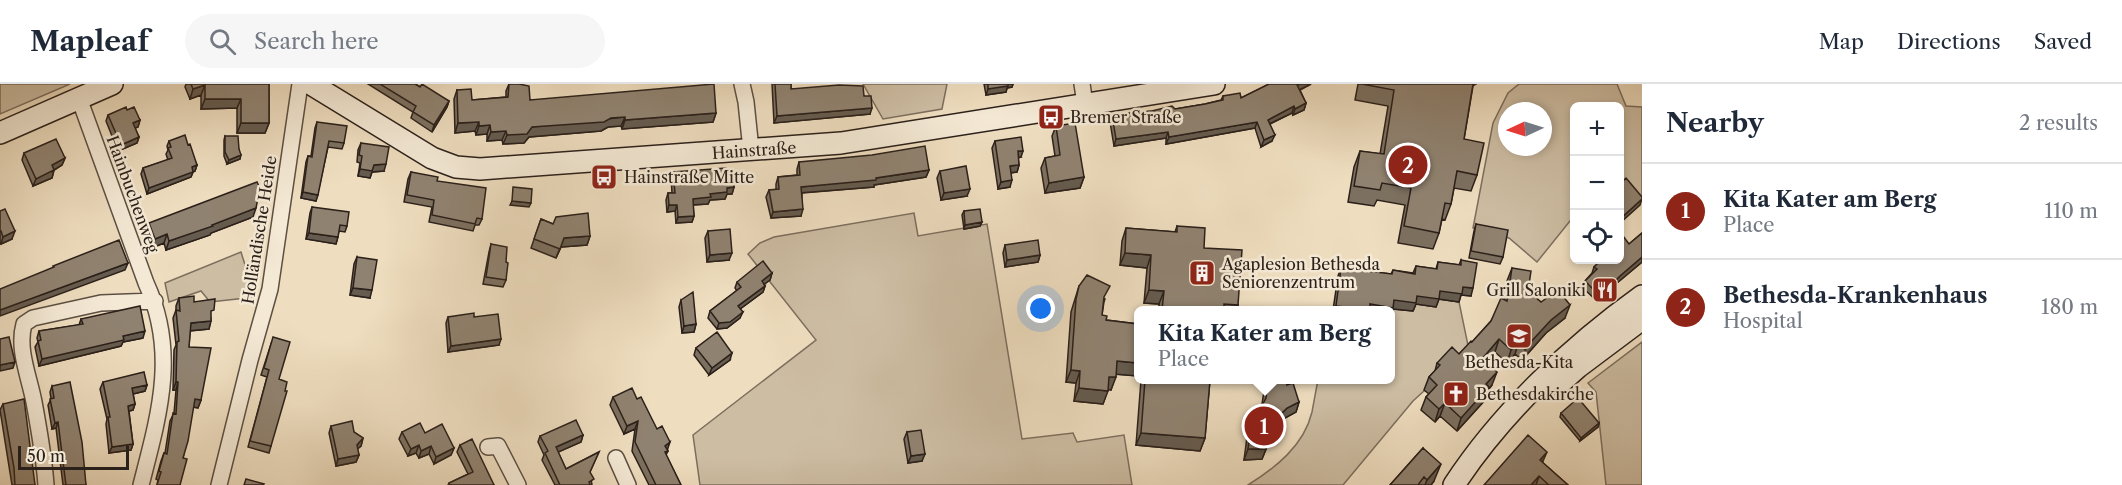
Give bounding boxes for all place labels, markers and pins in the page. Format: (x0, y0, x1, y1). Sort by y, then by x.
bus stop icon: Bremer Straße (1036, 102, 1066, 132)
place label: Bremer Straße (1070, 107, 1182, 127)
pin: 2 (1388, 142, 1428, 188)
bus stop icon: Hainstraße Mitte (589, 162, 619, 192)
place label: Hainstraße Mitte (624, 167, 754, 187)
place label: Agaplesion Bethesda Seniorenzentrum (1221, 254, 1381, 292)
building icon: Agaplesion Bethesda Seniorenzentrum (1187, 258, 1217, 288)
restaurant icon: Grill Saloniki (1590, 275, 1620, 305)
place label: Grill Saloniki (1486, 280, 1586, 300)
school or university icon: Bethesda-Kita (1504, 321, 1534, 351)
place label: Bethesda-Kita (1465, 352, 1574, 372)
church icon: Bethesdakirche (1441, 379, 1471, 409)
place label: Bethesdakirche (1476, 384, 1594, 404)
pin: 1 (1244, 404, 1284, 448)

